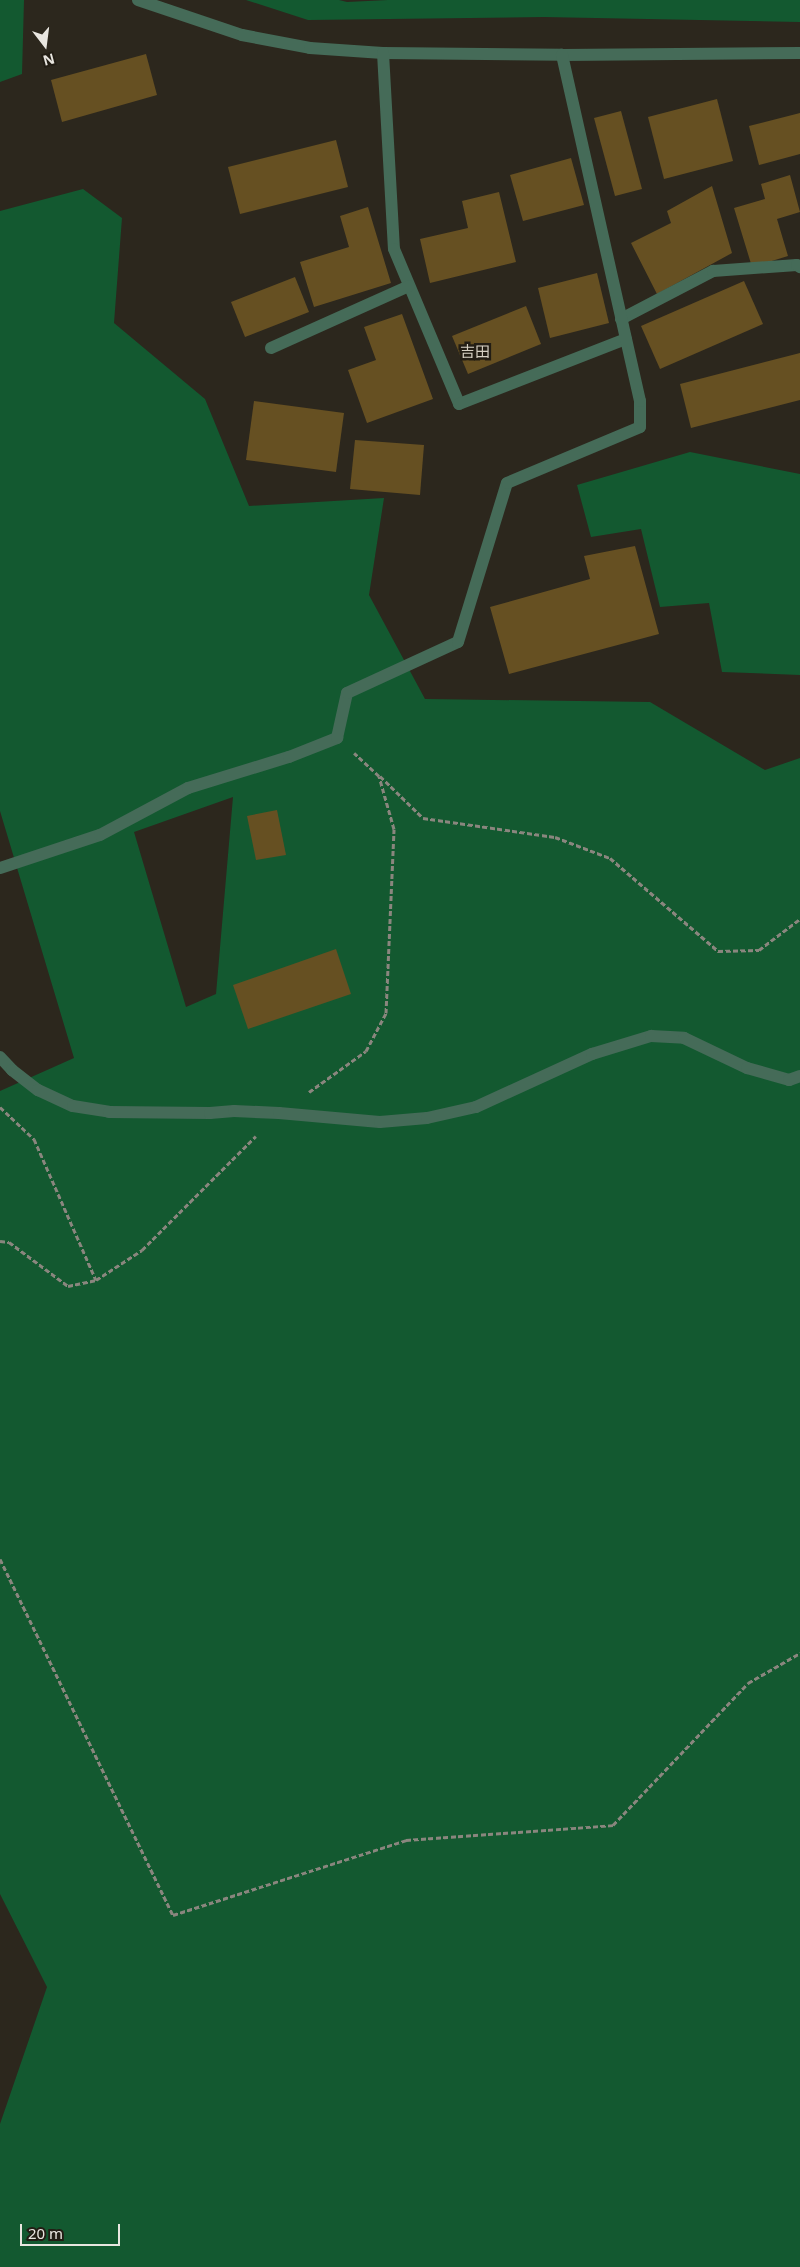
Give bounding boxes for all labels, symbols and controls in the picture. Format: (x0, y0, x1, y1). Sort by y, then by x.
north arrow (20, 20, 70, 70)
text: N (41, 49, 57, 71)
district label: 吉田 (460, 343, 490, 361)
scale bar (22, 2214, 122, 2246)
text: 20 m (28, 2223, 63, 2243)

